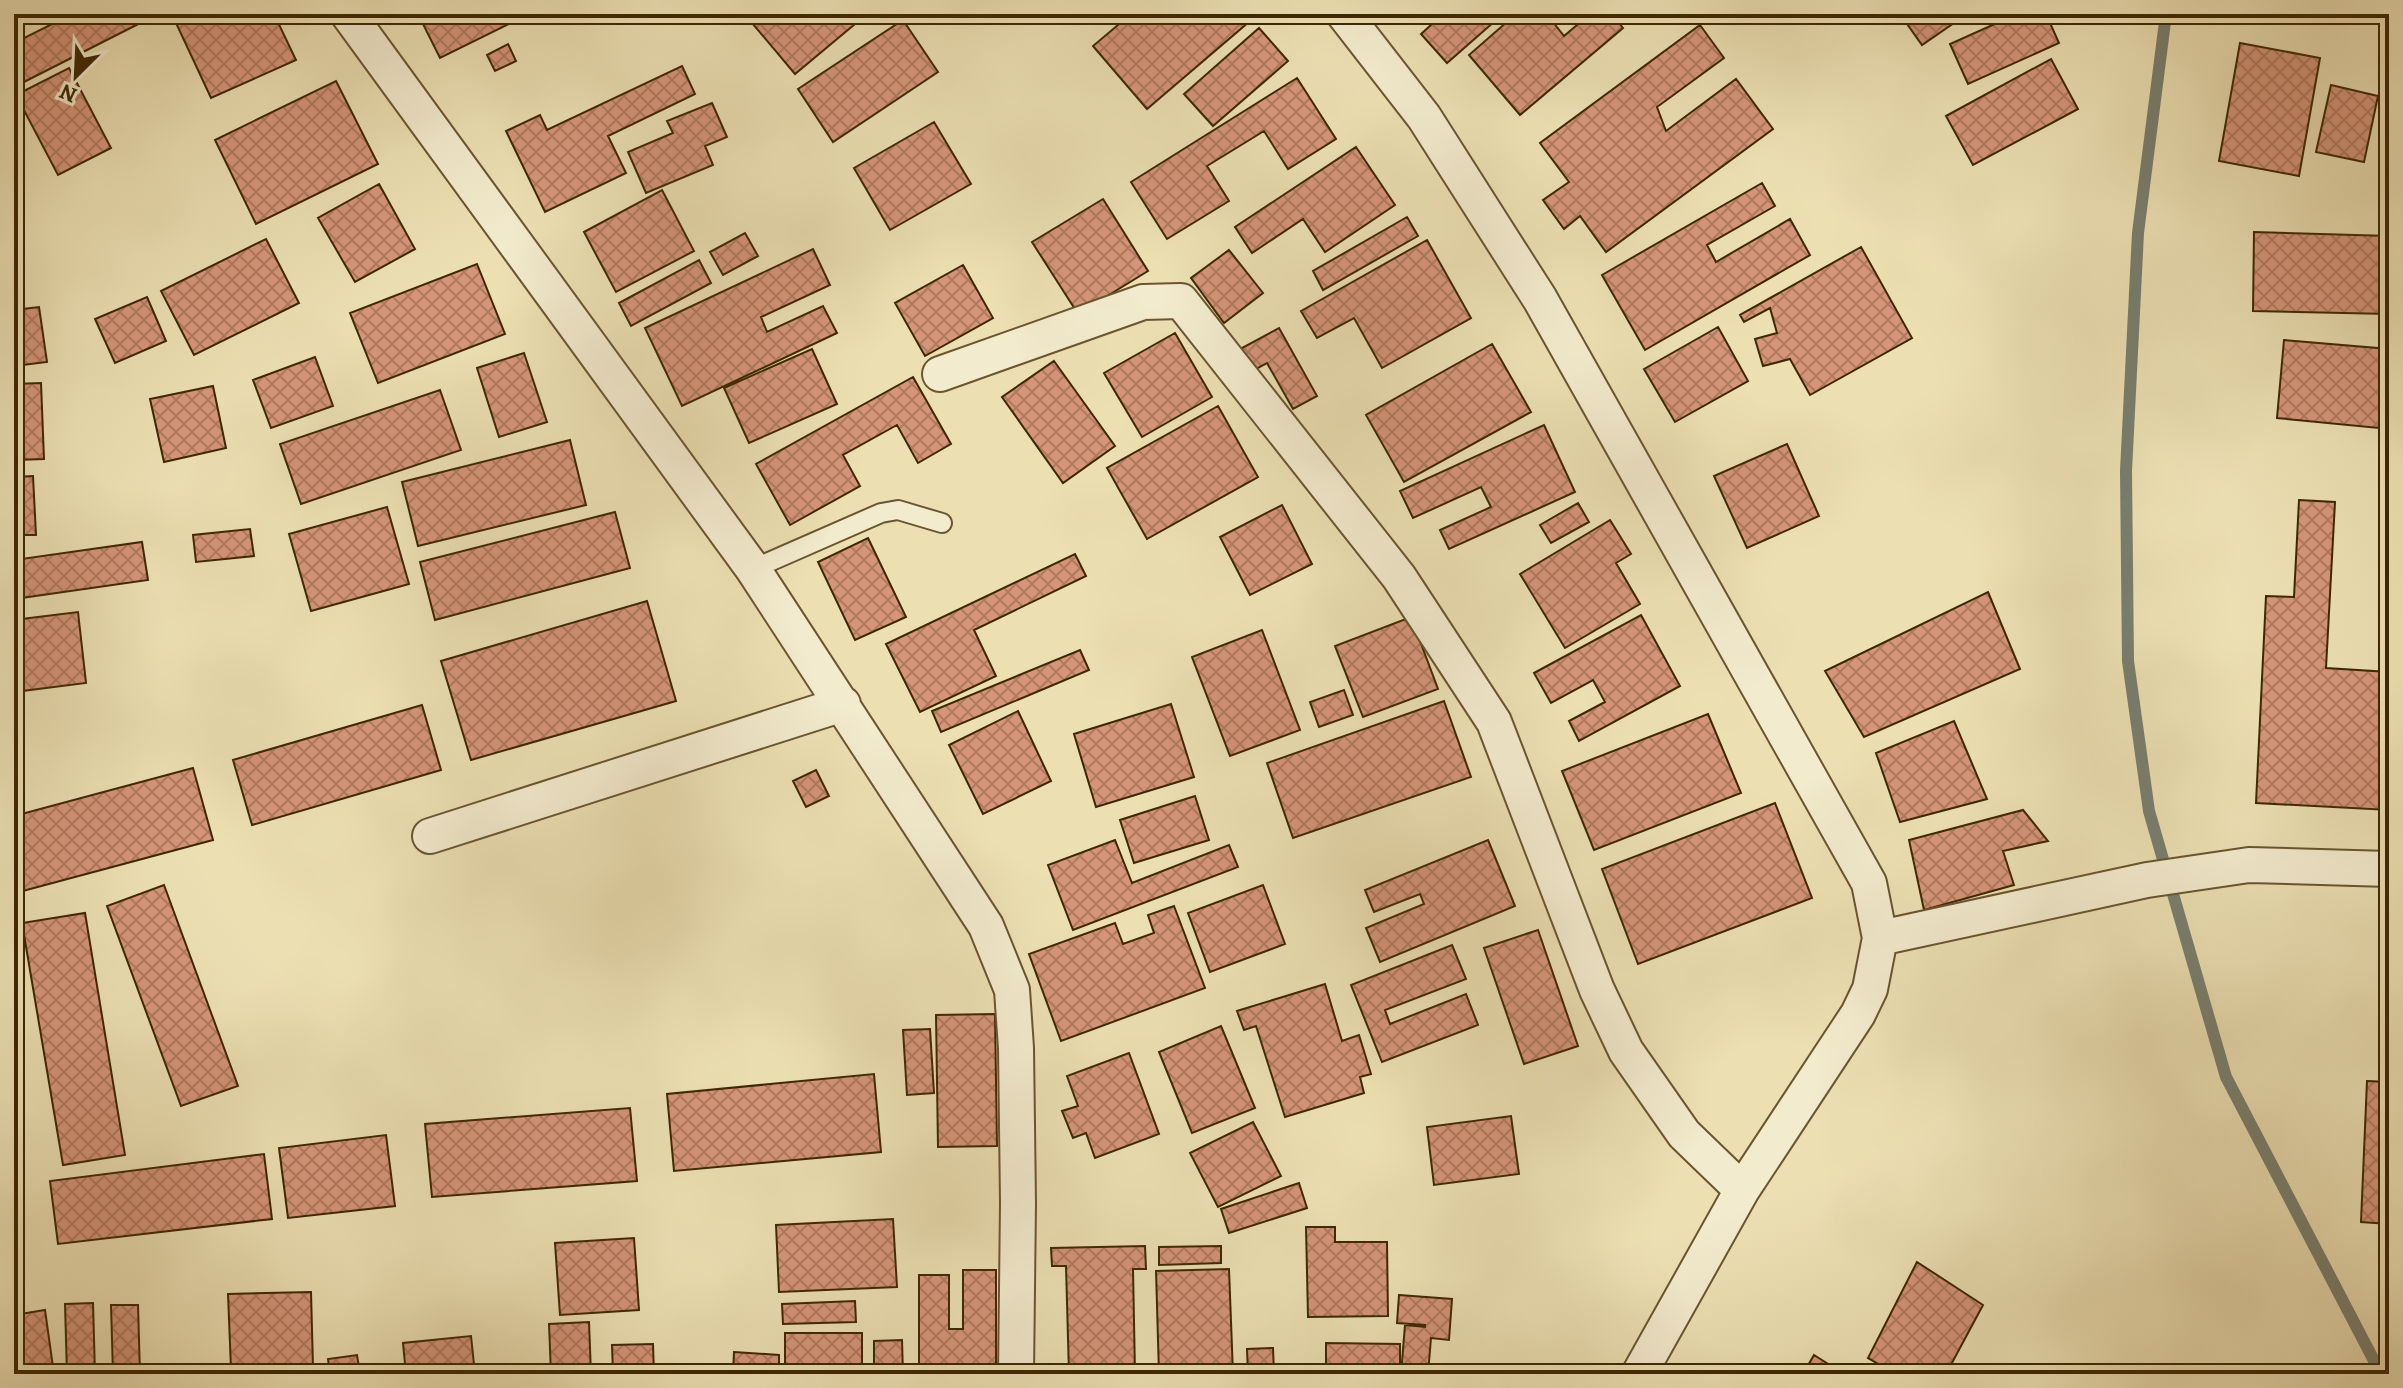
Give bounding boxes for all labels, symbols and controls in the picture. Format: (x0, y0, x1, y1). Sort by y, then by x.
north arrow (36, 36, 116, 116)
text: N (55, 76, 82, 110)

